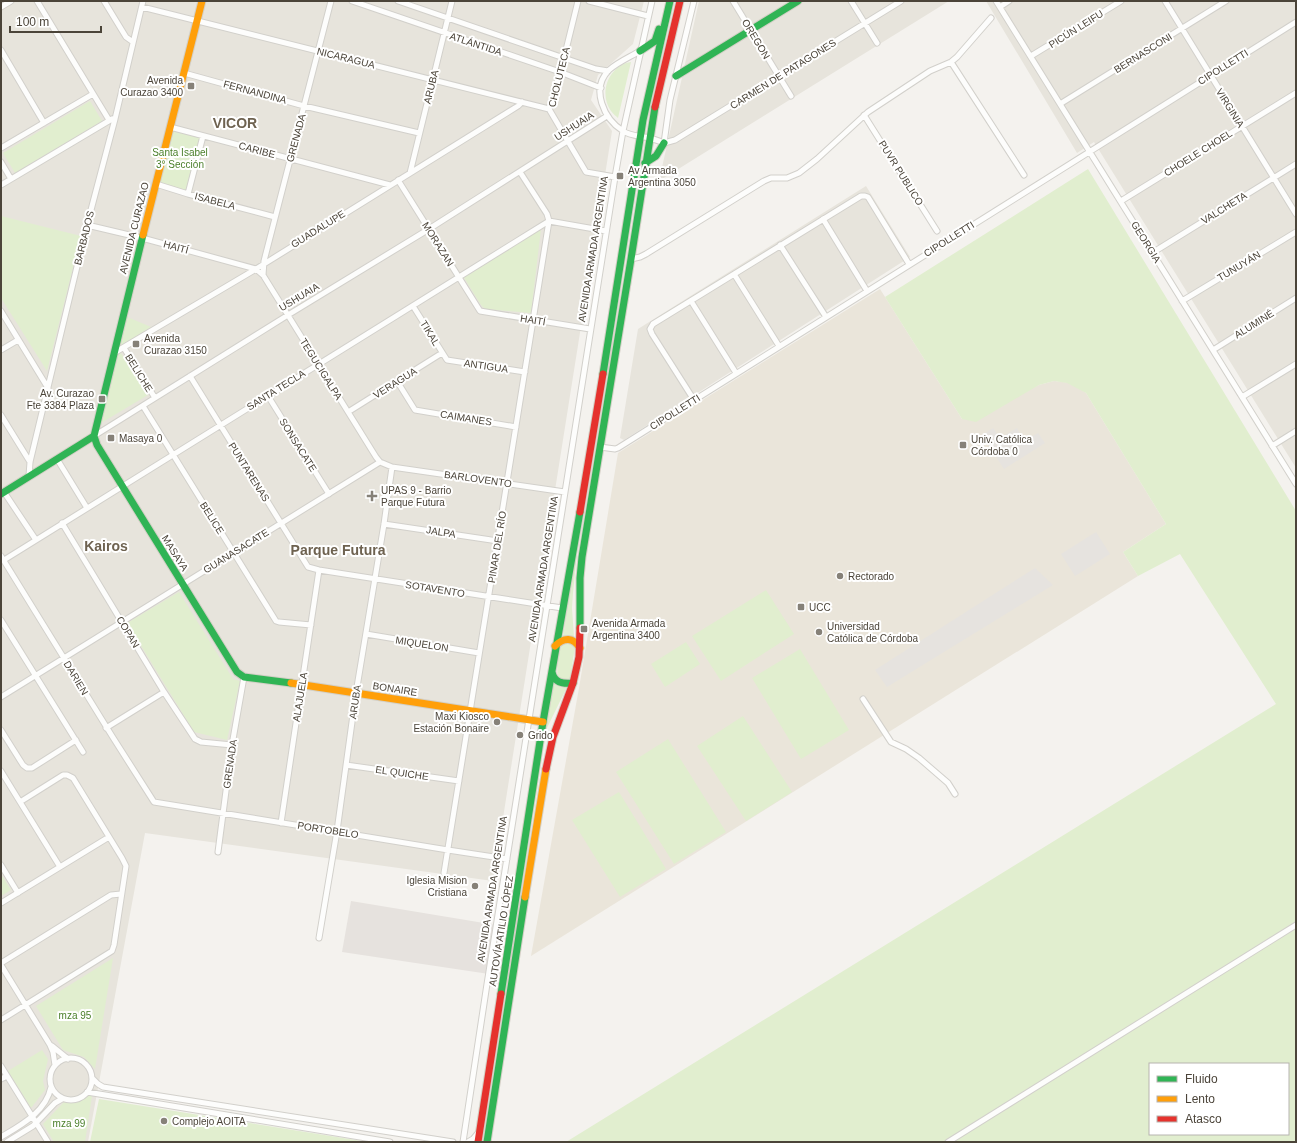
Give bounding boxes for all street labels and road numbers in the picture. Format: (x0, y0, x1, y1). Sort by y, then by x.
street label: PICÚN LEIFU (1046, 7, 1105, 50)
street label: OREGON (740, 17, 772, 61)
street label: ATLÁNTIDA (448, 29, 504, 58)
street label: BERNASCONI (1112, 31, 1174, 75)
street label: CARMEN DE PATAGONES (728, 37, 838, 111)
street label: NICARAGUA (316, 45, 376, 71)
street label: CHOLUTECA (546, 45, 572, 108)
street label: CIPOLLETTI (1196, 47, 1250, 87)
street label: ARUBA (421, 69, 441, 105)
street label: FERNANDINA (222, 78, 288, 106)
street label: VIRGINIA (1214, 86, 1246, 130)
street label: USHUAIA (552, 109, 596, 143)
street label: GRENADA (284, 112, 308, 163)
street label: CHOELE CHOEL (1162, 127, 1235, 178)
street label: PUVR PUBLICO (877, 139, 926, 208)
street label: CARIBE (238, 140, 277, 160)
street label: AVENIDA ARMADA ARGENTINA (576, 175, 610, 323)
street label: AVENIDA CURAZAO (117, 181, 151, 275)
street label: ISABELA (193, 190, 237, 212)
street label: VALCHETA (1199, 190, 1249, 226)
street label: GUADALUPE (289, 208, 347, 250)
street label: BARBADOS (72, 209, 96, 266)
street label: CIPOLLETTI (922, 219, 976, 259)
street label: GEORGIA (1129, 219, 1163, 265)
street label: MORAZAN (420, 220, 456, 268)
street label: HAITÍ (162, 237, 190, 256)
street label: TUNUYÁN (1215, 248, 1263, 283)
street label: USHUAIA (277, 281, 321, 313)
street label: ALUMINÉ (1232, 307, 1276, 340)
street label: HAITÍ (520, 312, 547, 327)
street label: TIKAL (418, 318, 442, 348)
street label: TEGUCIGALPA (298, 336, 344, 402)
street label: BELICHE (123, 352, 155, 394)
street label: ANTIGUA (463, 357, 509, 375)
street label: VERAGUA (371, 365, 419, 401)
street label: SANTA TECLA (245, 367, 308, 412)
street label: CIPOLLETTI (648, 392, 702, 432)
street label: CAIMANES (439, 408, 493, 428)
street label: SONSACATE (277, 416, 319, 474)
street label: PUNTARENAS (226, 440, 272, 504)
street label: BARLOVENTO (443, 469, 513, 489)
street label: AVENIDA ARMADA ARGENTINA (526, 495, 560, 643)
street label: BELICE (198, 500, 226, 536)
street label: PINAR DEL RÍO (485, 510, 508, 584)
street label: JALPA (425, 524, 457, 540)
street label: GUANASACATE (201, 526, 271, 575)
street label: MASAYA (160, 533, 190, 573)
street label: SOTAVENTO (405, 579, 466, 599)
street label: COPAN (114, 614, 142, 650)
street label: MIQUELON (395, 634, 449, 654)
street label: DARIEN (62, 659, 90, 697)
street label: ALAJUELA (291, 671, 309, 723)
street label: BONAIRE (372, 680, 418, 698)
street label: ARUBA (347, 684, 363, 720)
street label: GRENADA (221, 738, 239, 789)
street label: EL QUICHE (375, 764, 430, 782)
street label: AVENIDA ARMADA ARGENTINA (475, 815, 509, 963)
street label: PORTOBELO (297, 820, 360, 840)
street label: AUTOVÍA ATILIO LÓPEZ (486, 875, 515, 987)

